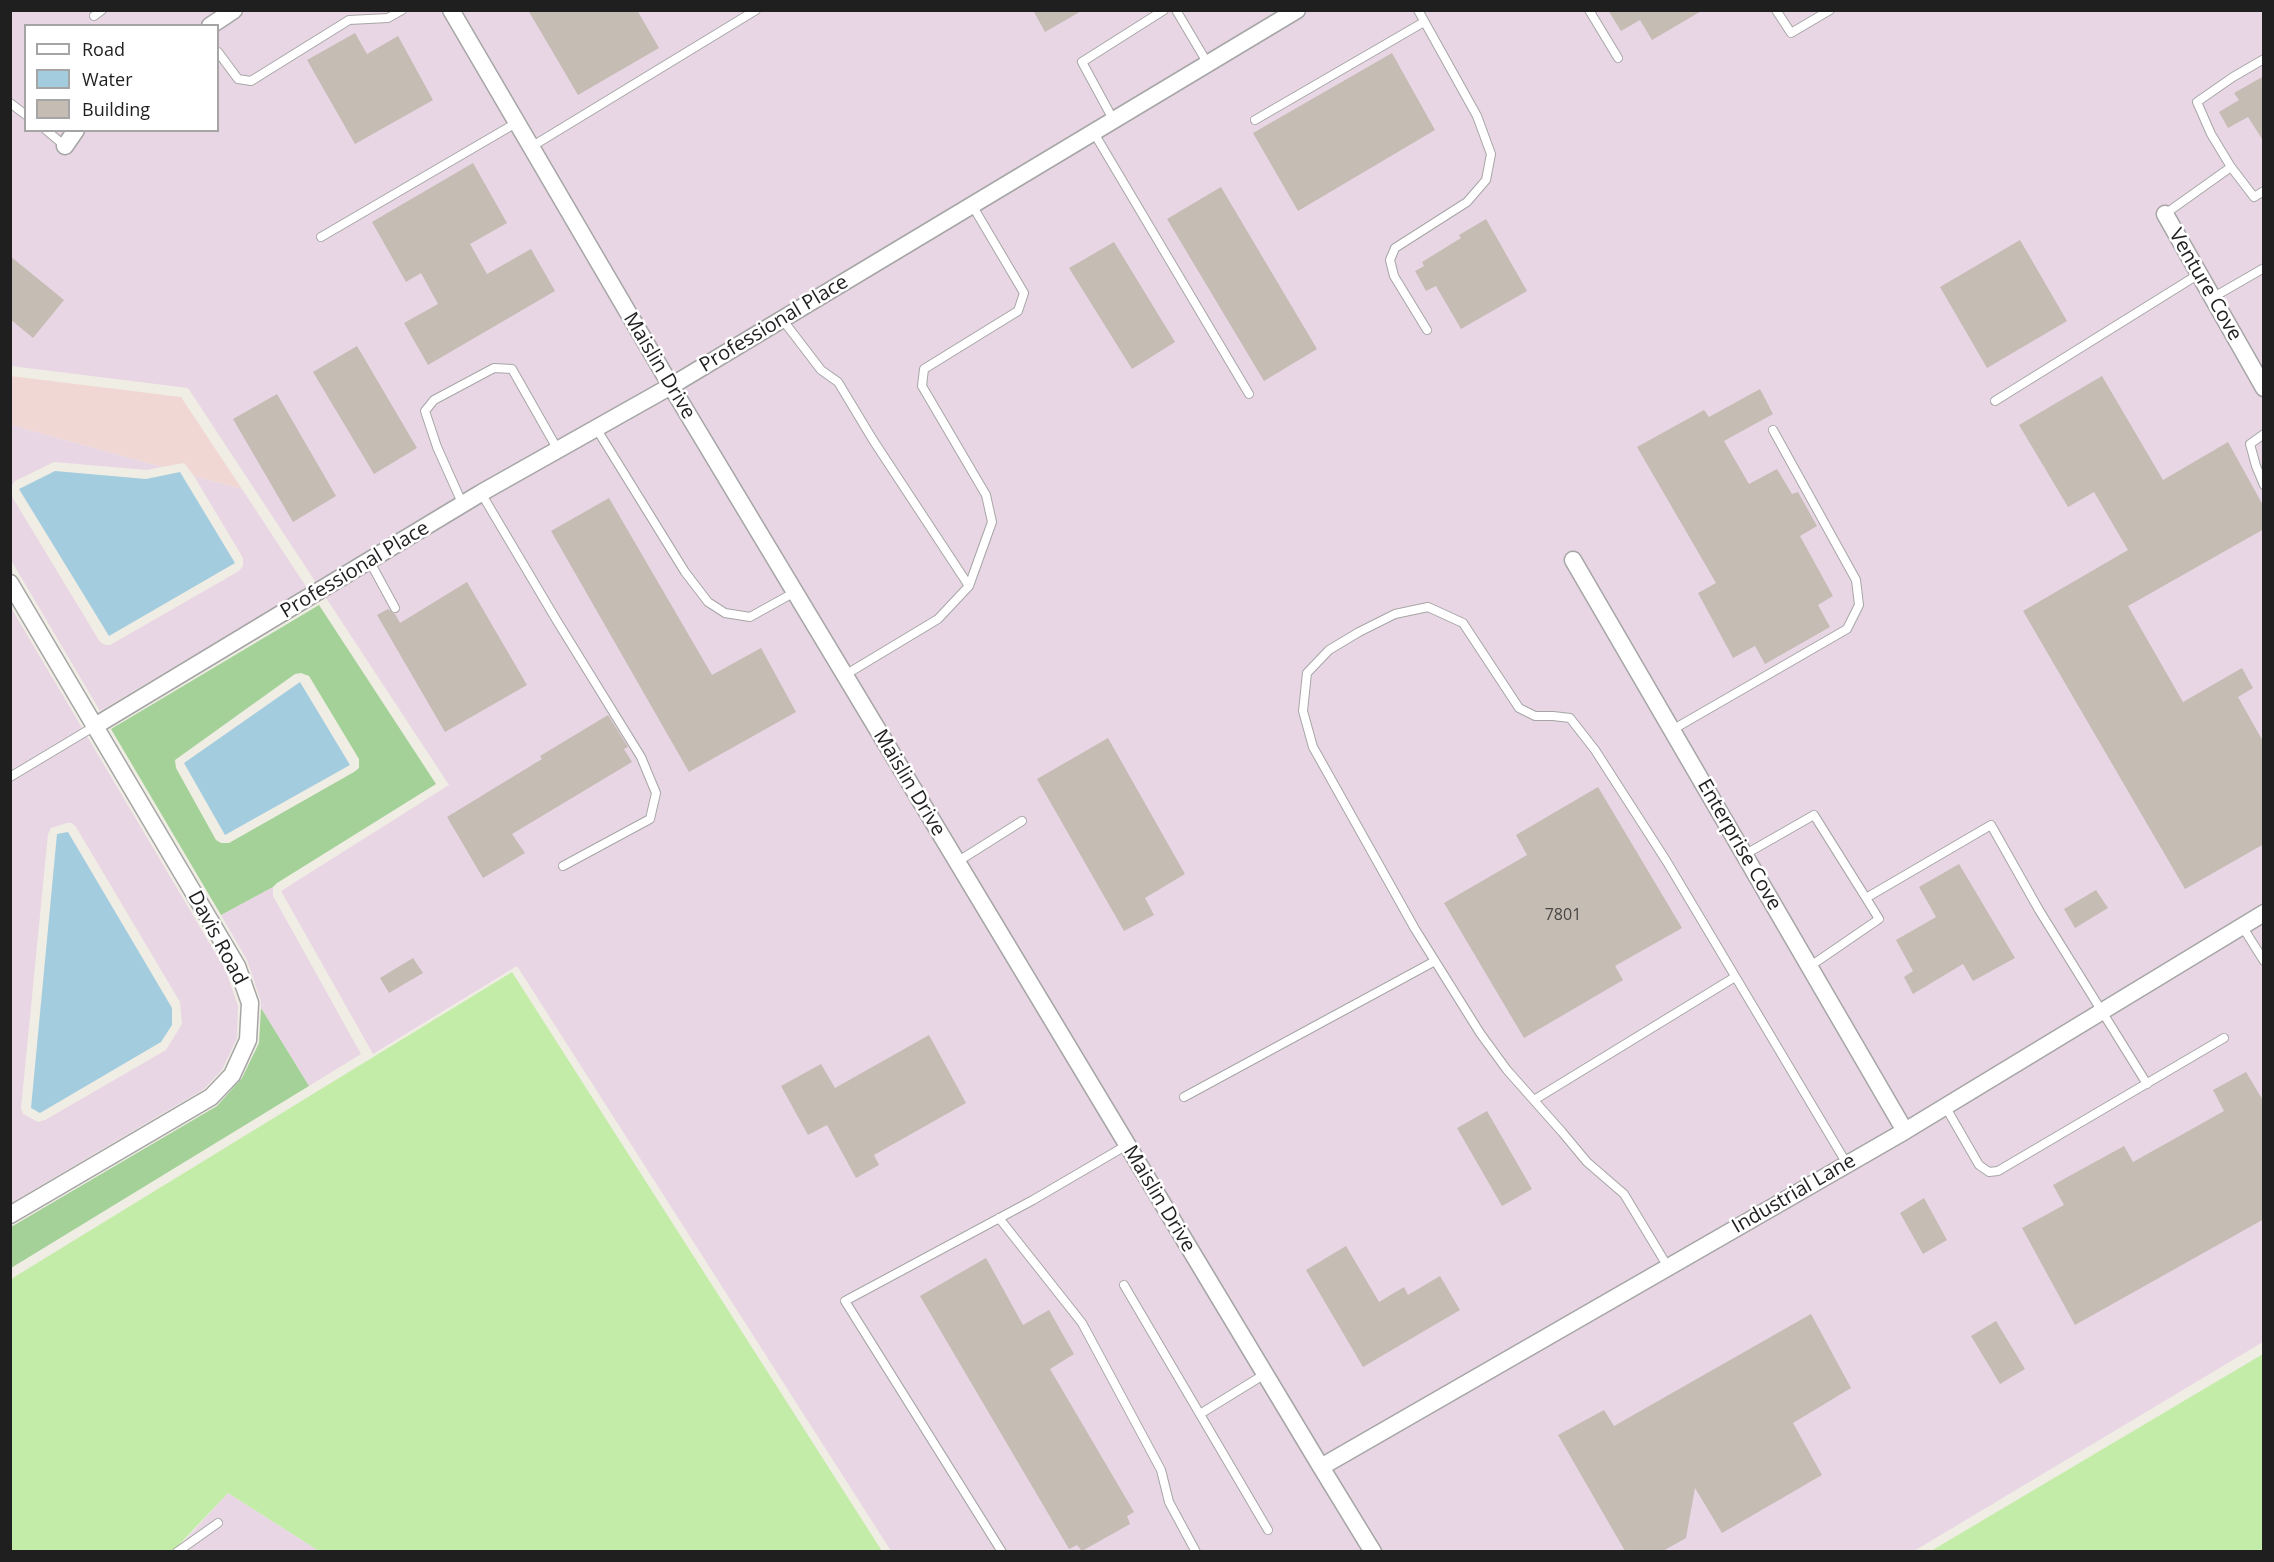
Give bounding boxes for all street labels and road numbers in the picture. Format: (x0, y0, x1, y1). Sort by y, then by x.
street label: Venture Cove (2163, 225, 2247, 345)
street label: Professional Place (695, 270, 853, 378)
street label: Maislin Drive (618, 308, 700, 424)
street label: Professional Place (276, 516, 434, 624)
street label: Maislin Drive (868, 725, 950, 841)
street label: Enterprise Cove (1692, 775, 1786, 915)
street label: Davis Road (182, 887, 252, 989)
street label: Maislin Drive (1118, 1141, 1200, 1257)
street label: Industrial Lane (1728, 1149, 1860, 1239)

